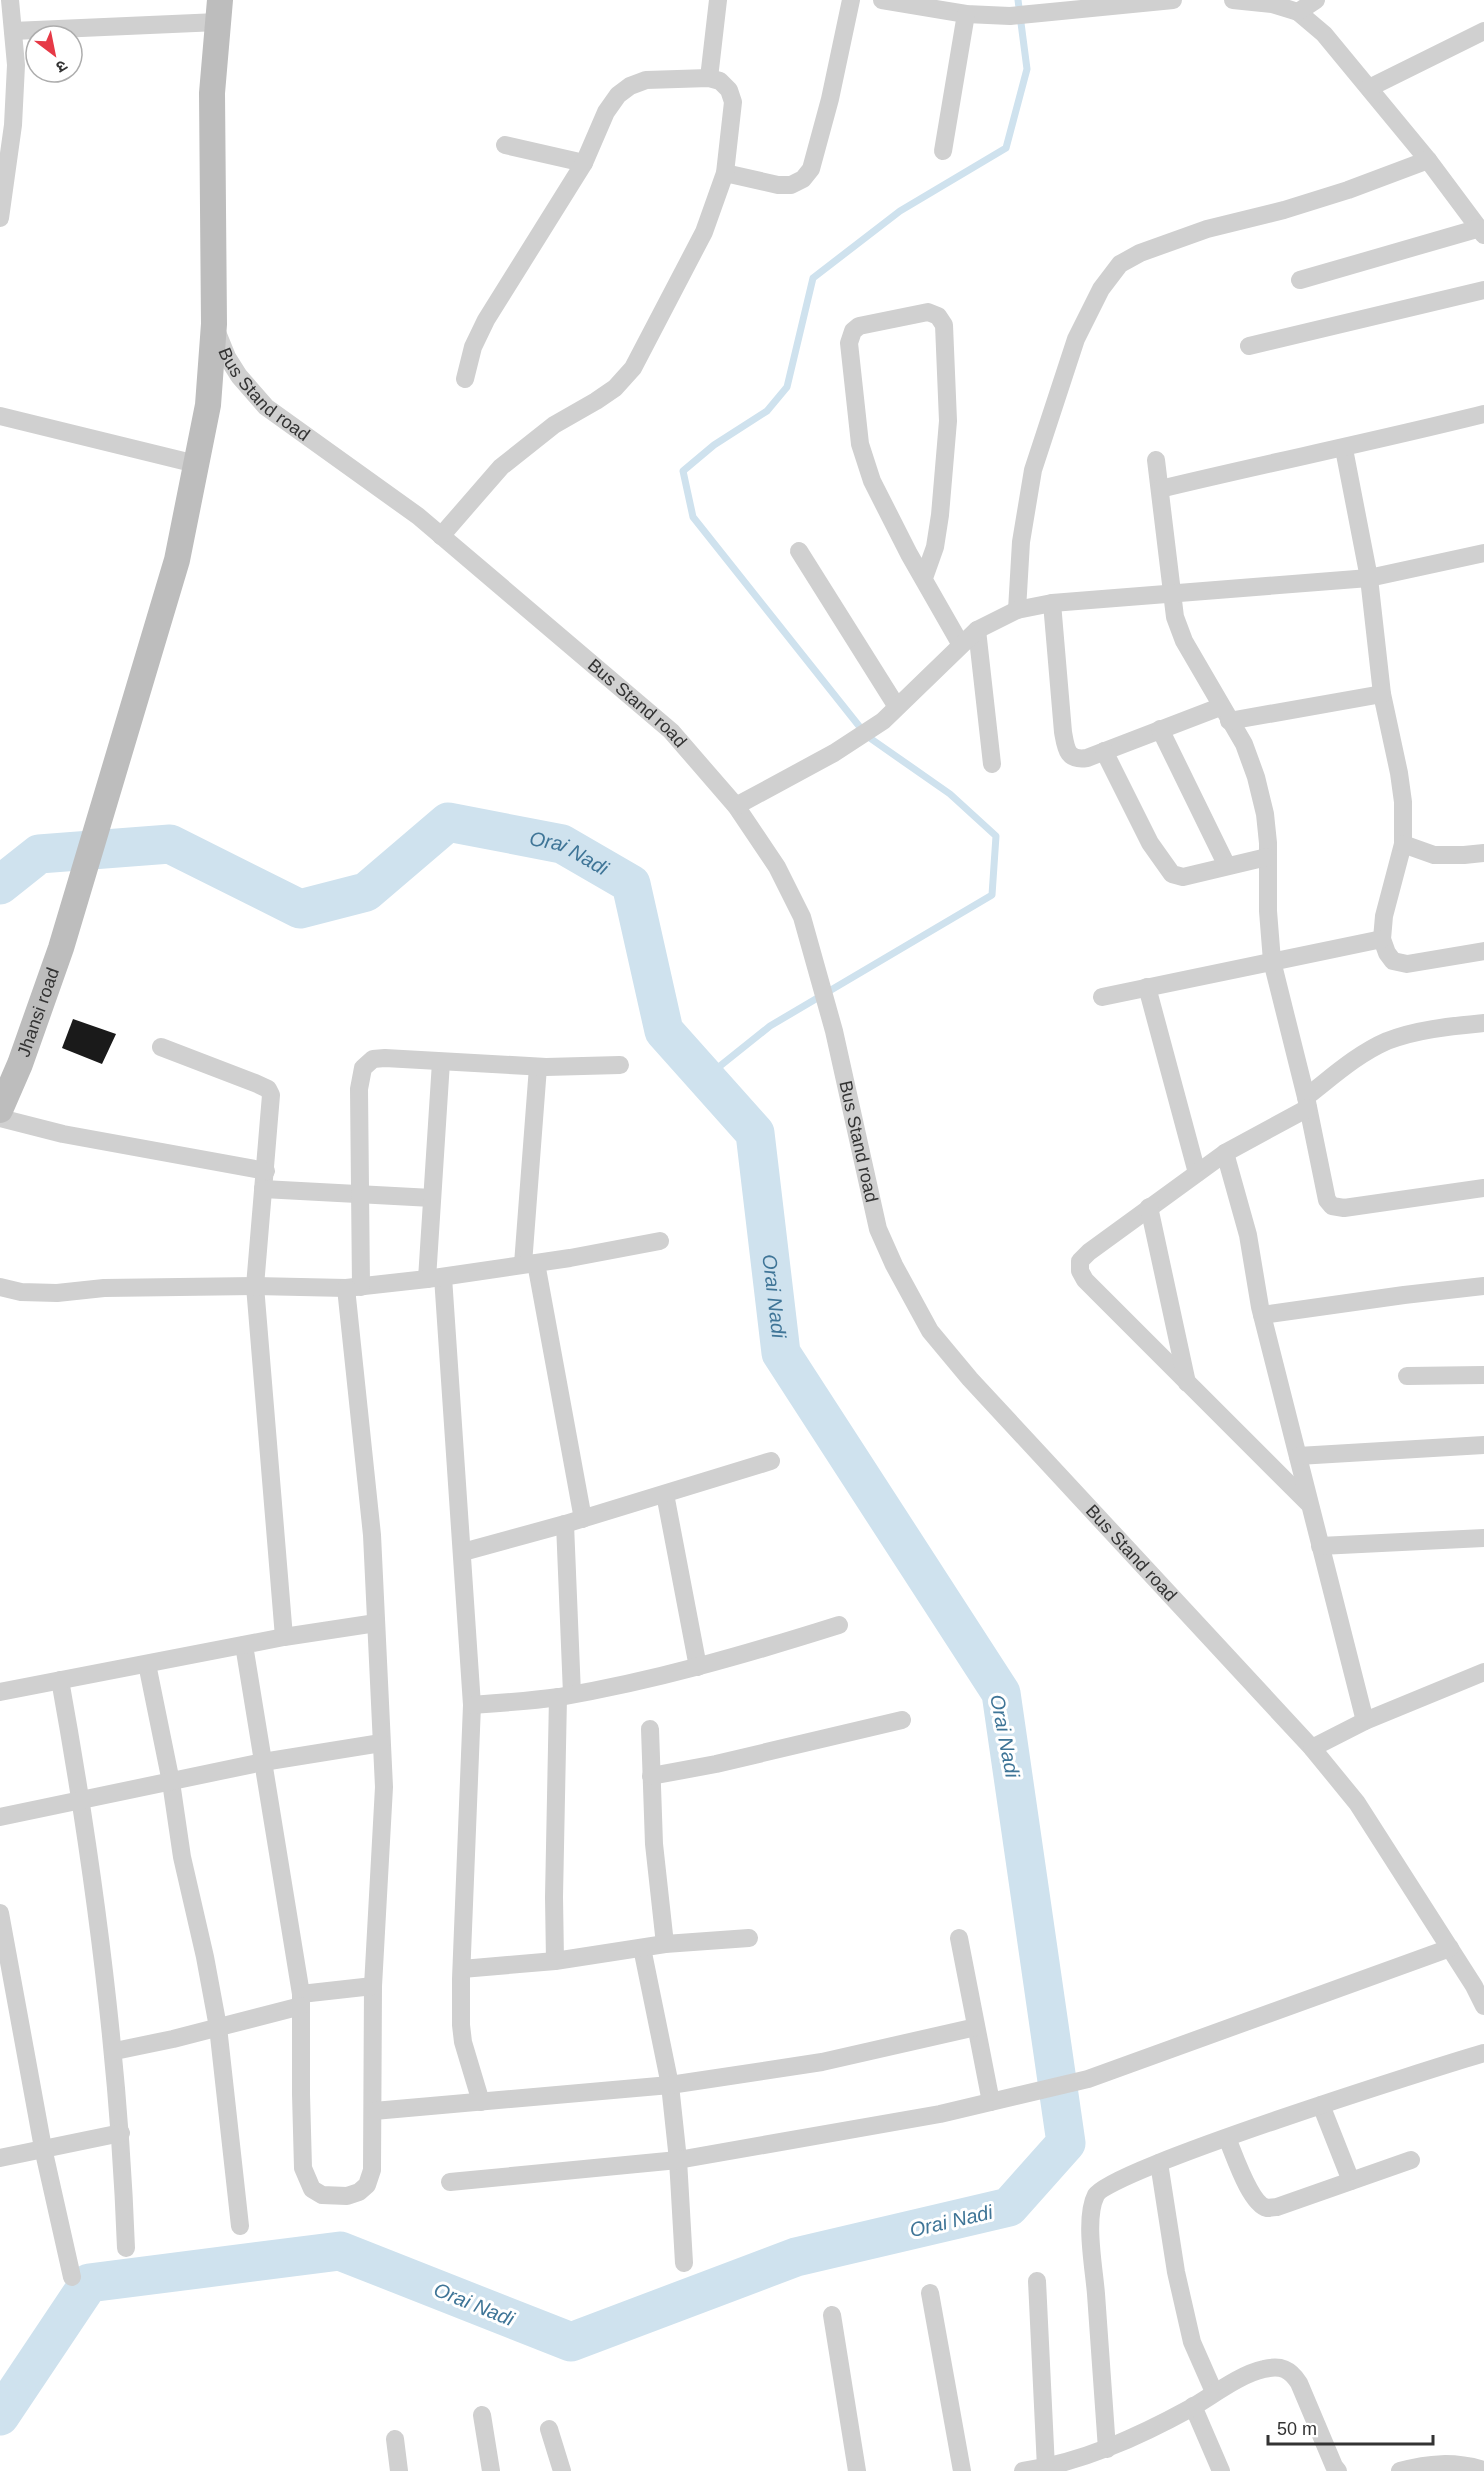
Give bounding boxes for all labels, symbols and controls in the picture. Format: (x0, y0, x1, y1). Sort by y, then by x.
north arrow (24, 24, 84, 84)
text: उ (53, 57, 70, 76)
street label: Bus Stand road (214, 345, 314, 445)
street label: Bus Stand road (584, 655, 691, 751)
water label: Orai Nadi (528, 827, 613, 880)
street label: Jhansi road (13, 965, 63, 1060)
street label: Bus Stand road (835, 1079, 882, 1204)
water label: Orai Nadi (758, 1253, 790, 1340)
street label: Bus Stand road (1082, 1501, 1181, 1605)
water label: Orai Nadi (986, 1692, 1024, 1780)
water label: Orai Nadi (907, 2201, 995, 2241)
water label: Orai Nadi (431, 2278, 518, 2330)
scale bar (1268, 2408, 1433, 2446)
text: 50 m (1277, 2419, 1317, 2439)

